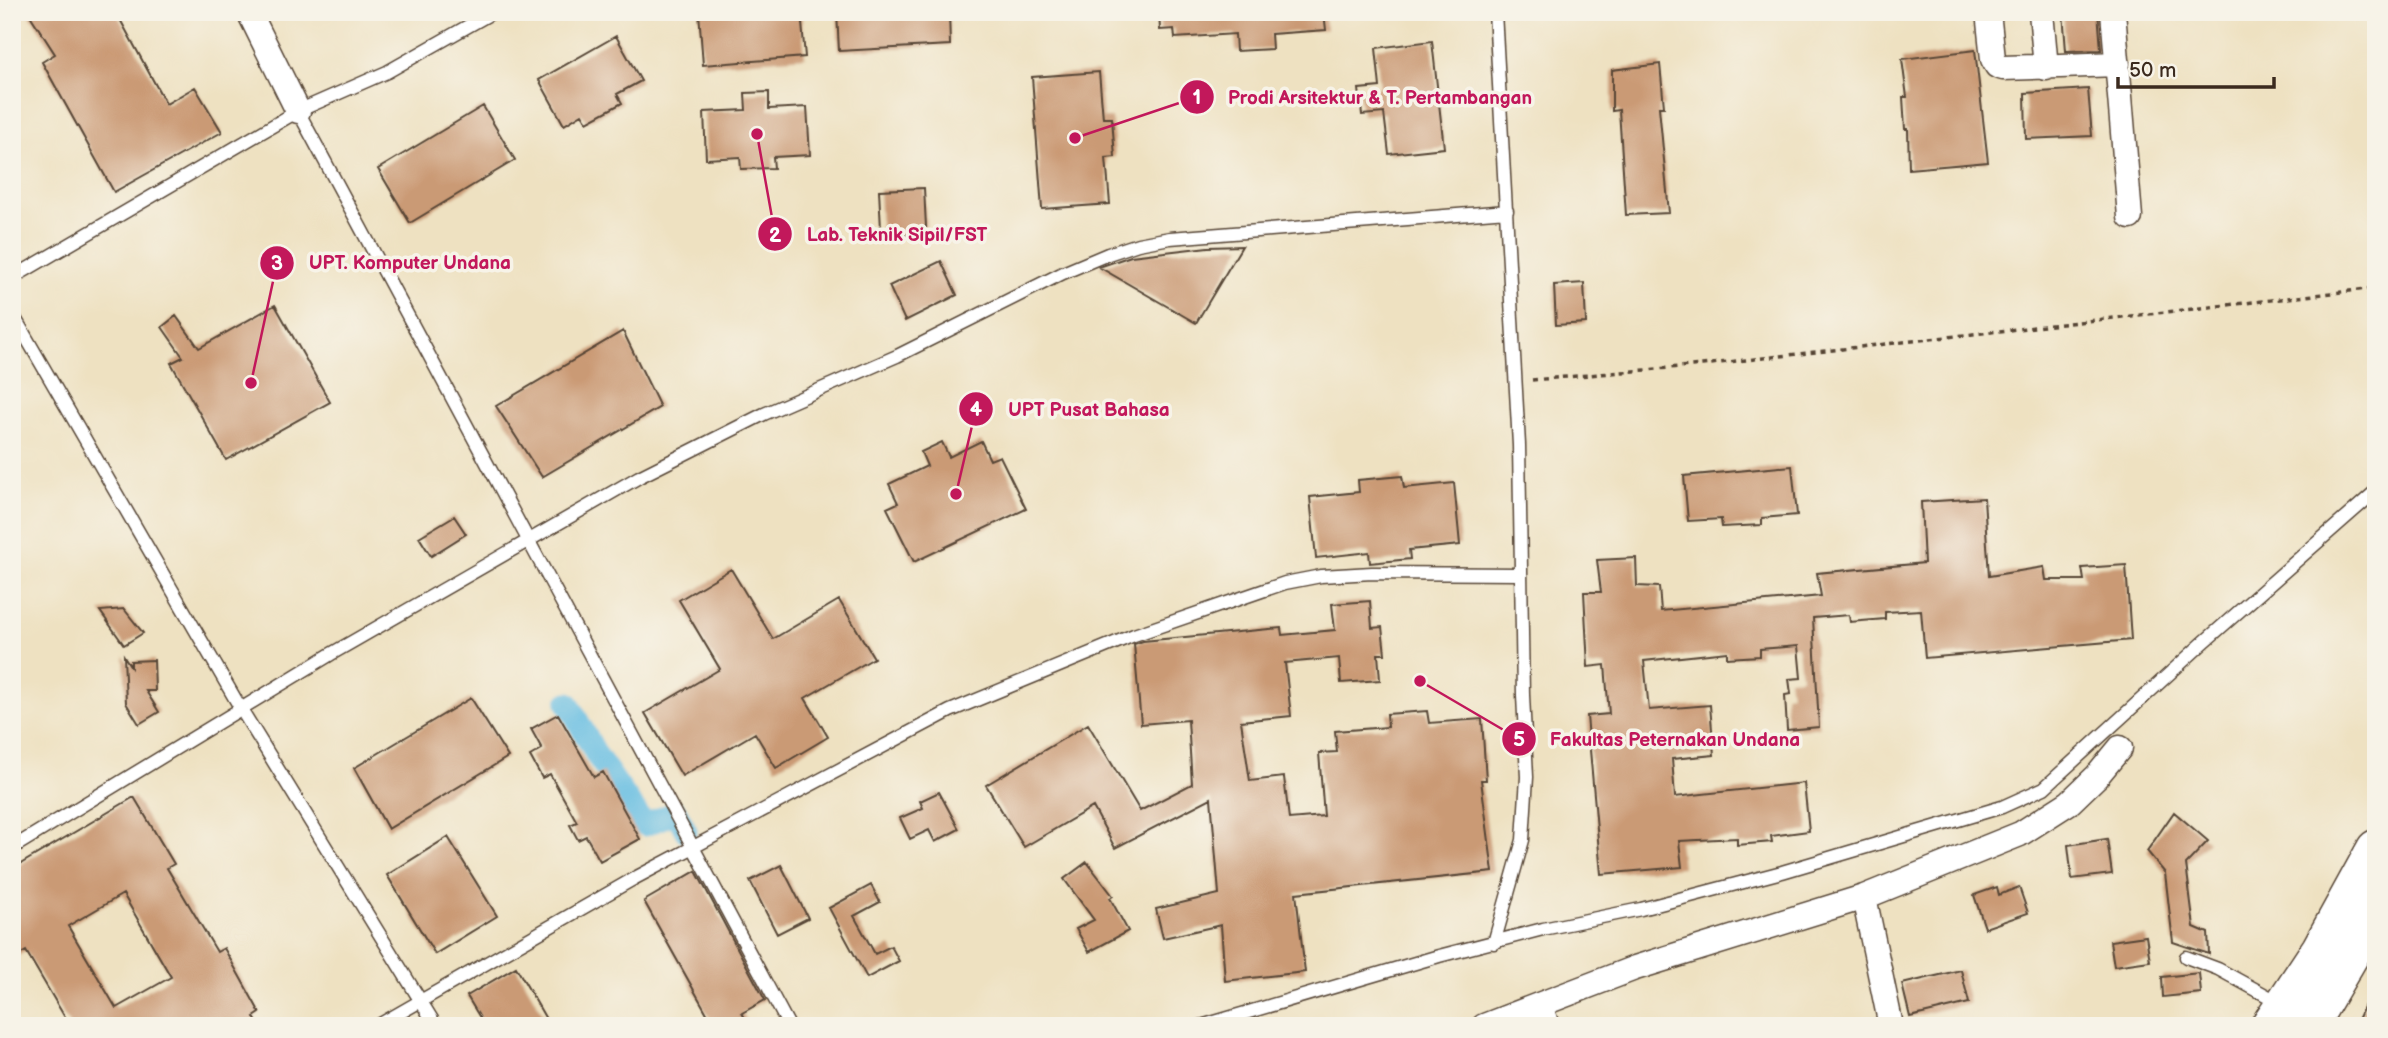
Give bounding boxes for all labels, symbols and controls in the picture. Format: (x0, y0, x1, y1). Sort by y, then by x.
scale bar (2118, 46, 2274, 90)
text: 50 m (2129, 58, 2176, 83)
callout: Prodi Arsitektur & T. Pertambangan (1179, 77, 1547, 117)
text: 1 (1193, 85, 1201, 110)
text: Prodi Arsitektur & T. Pertambangan (1228, 87, 1532, 110)
callout: Lab. Teknik Sipil/FST (758, 214, 1001, 254)
text: 2 (769, 223, 782, 248)
text: Lab. Teknik Sipil/FST (807, 224, 988, 247)
callout: UPT. Komputer Undana (260, 243, 525, 283)
text: 3 (271, 251, 283, 276)
text: UPT. Komputer Undana (309, 252, 511, 275)
callout: UPT Pusat Bahasa (959, 389, 1183, 429)
text: 4 (970, 397, 983, 422)
text: UPT Pusat Bahasa (1008, 399, 1170, 422)
callout: Fakultas Peternakan Undana (1501, 719, 1814, 759)
text: 5 (1513, 727, 1525, 752)
text: Fakultas Peternakan Undana (1550, 729, 1800, 752)

